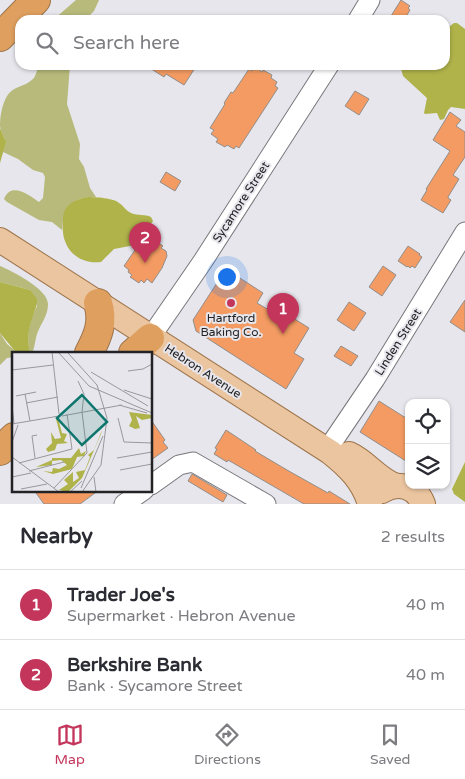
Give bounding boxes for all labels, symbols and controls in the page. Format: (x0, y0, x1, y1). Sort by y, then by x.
search box (15, 15, 450, 70)
icon: search (33, 29, 61, 57)
text: Search here (73, 32, 180, 54)
street label: Sycamore Street (210, 159, 273, 245)
pin: 2 (129, 222, 161, 263)
your location (214, 264, 240, 290)
pin: 1 (267, 293, 299, 334)
marker: Hartford Baking Co. (225, 297, 237, 309)
street label: Linden Street (372, 306, 424, 378)
place label: Hartford Baking Co. (200, 311, 262, 339)
street label: Hebron Avenue (162, 341, 244, 401)
inset map (12, 352, 152, 492)
map controls (405, 399, 450, 489)
button: locate (405, 399, 450, 444)
button: layers (405, 444, 450, 489)
text: Nearby (20, 524, 93, 549)
text: 2 results (381, 527, 445, 547)
text: Trader Joe's (67, 584, 175, 606)
text: 1 (31, 595, 41, 615)
text: 40 m (406, 595, 445, 615)
text: Supermarket · Hebron Avenue (67, 606, 296, 626)
text: Berkshire Bank (67, 654, 202, 676)
text: 2 (31, 665, 41, 685)
text: 40 m (406, 665, 445, 685)
text: Bank · Sycamore Street (67, 676, 243, 696)
tab: Map (55, 721, 85, 768)
tab: Directions (194, 721, 261, 768)
tab: Saved (370, 721, 410, 768)

